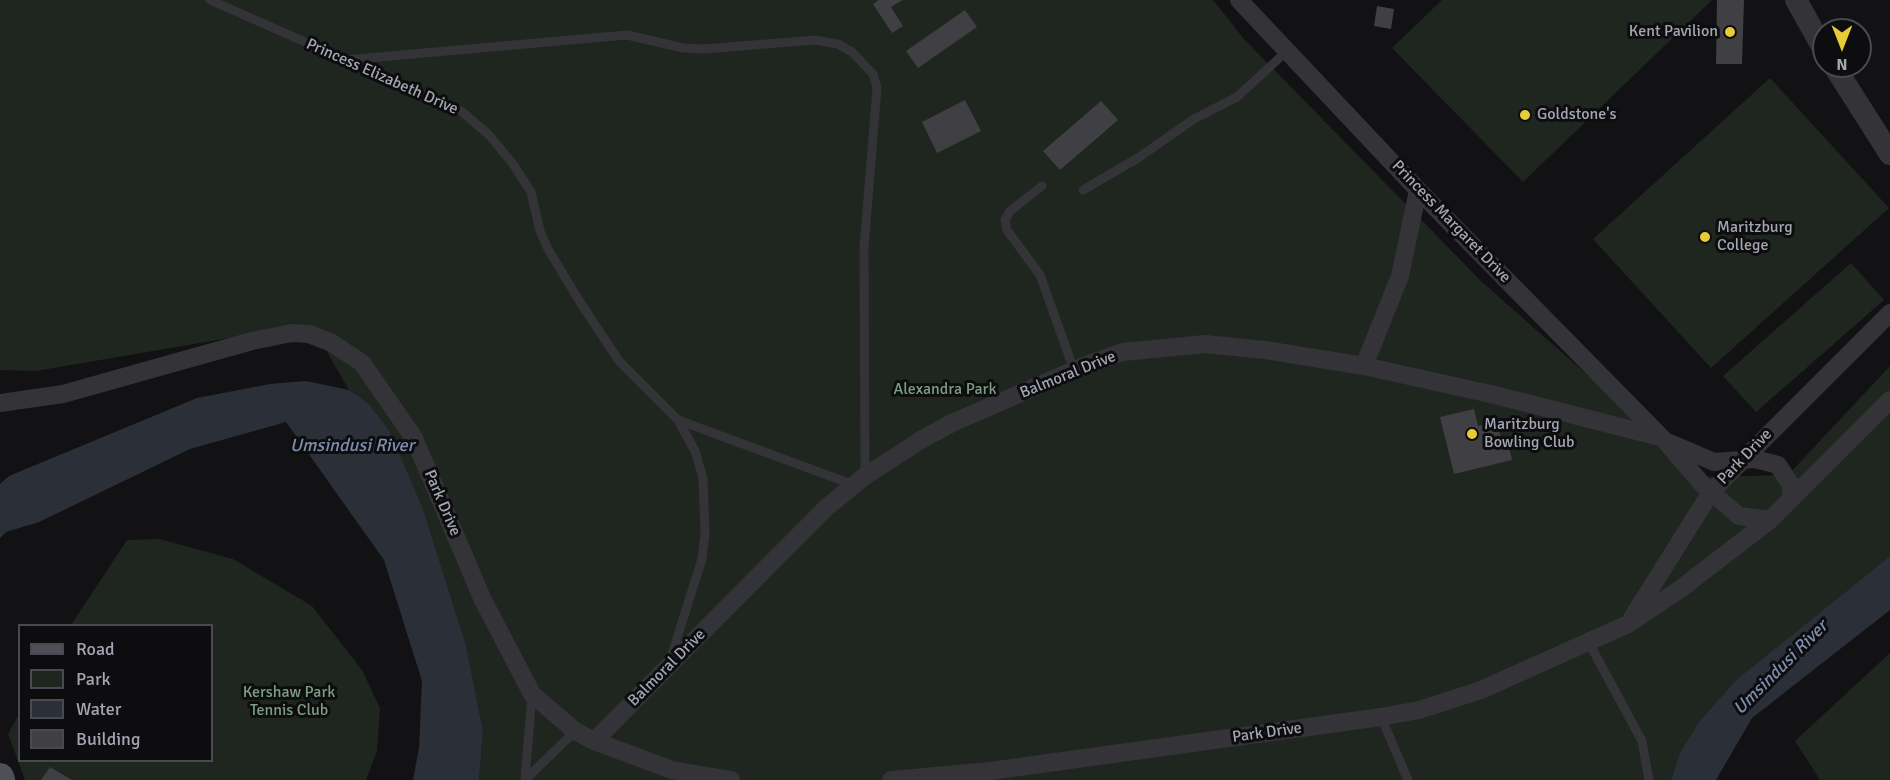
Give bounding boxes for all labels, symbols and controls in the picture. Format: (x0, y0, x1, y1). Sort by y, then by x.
north arrow (1812, 18, 1872, 78)
place label: Kent Pavilion (1629, 22, 1718, 42)
marker: Kent Pavilion (1723, 25, 1737, 39)
street label: Princess Elizabeth Drive (303, 35, 461, 119)
text: N (1836, 54, 1848, 74)
place label: Goldstone's (1537, 105, 1616, 125)
marker: Goldstone's (1518, 108, 1532, 122)
street label: Princess Margaret Drive (1388, 157, 1514, 287)
place label: Maritzburg College (1717, 218, 1793, 256)
marker: Maritzburg College (1698, 230, 1712, 244)
street label: Balmoral Drive (1017, 347, 1119, 403)
park label: Alexandra Park (894, 380, 996, 400)
place label: Maritzburg Bowling Club (1484, 415, 1574, 453)
street label: Park Drive (1714, 425, 1776, 489)
marker: Maritzburg Bowling Club (1465, 427, 1479, 441)
water label: Umsindusi River (290, 435, 414, 457)
street label: Park Drive (419, 467, 465, 539)
water label: Umsindusi River (1729, 616, 1833, 720)
legend (18, 624, 213, 762)
street label: Balmoral Drive (624, 625, 710, 711)
text: Road (76, 638, 115, 660)
text: Park (76, 668, 111, 690)
park label: Kershaw Park Tennis Club (243, 683, 335, 721)
text: Water (76, 698, 121, 720)
street label: Park Drive (1231, 719, 1303, 747)
text: Building (76, 728, 140, 750)

